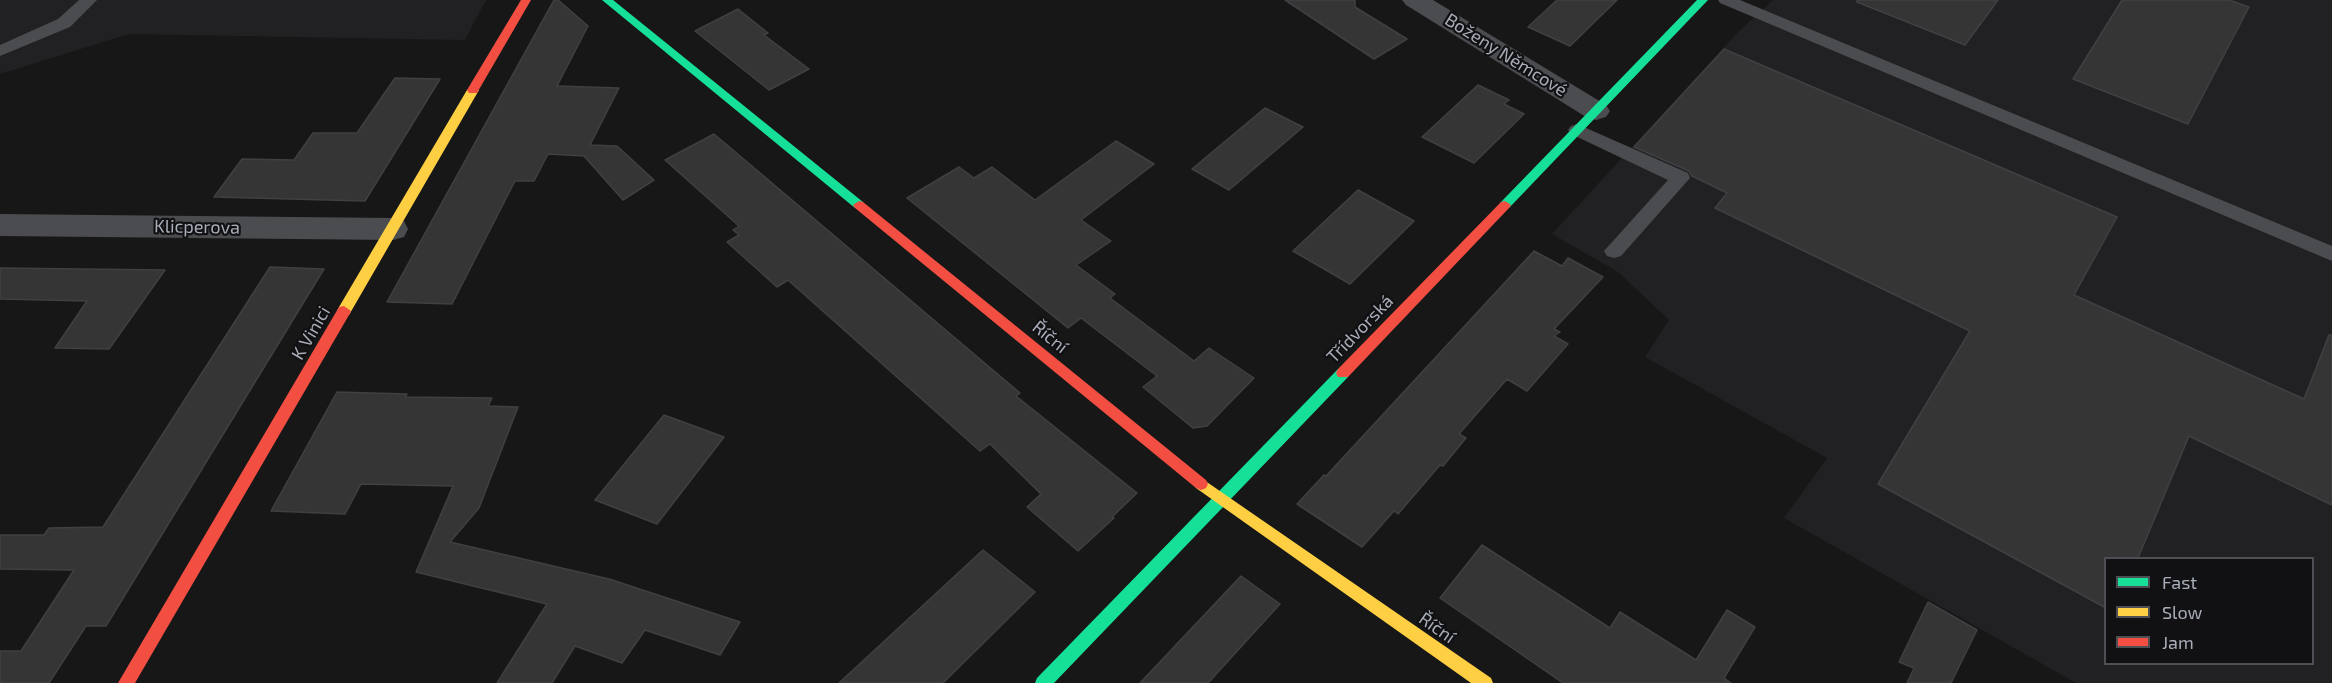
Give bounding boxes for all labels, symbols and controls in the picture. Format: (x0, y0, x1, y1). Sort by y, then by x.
street label: Boženy Němcové (1441, 9, 1571, 101)
street label: Klicperova (154, 215, 240, 239)
street label: Třídvorská (1322, 290, 1398, 368)
street label: K Vinici (287, 302, 335, 364)
street label: Říční (1028, 316, 1072, 358)
legend (2104, 557, 2314, 665)
text: Fast (2162, 571, 2197, 593)
text: Slow (2162, 601, 2202, 623)
street label: Říční (1415, 608, 1459, 648)
text: Jam (2162, 631, 2194, 653)

